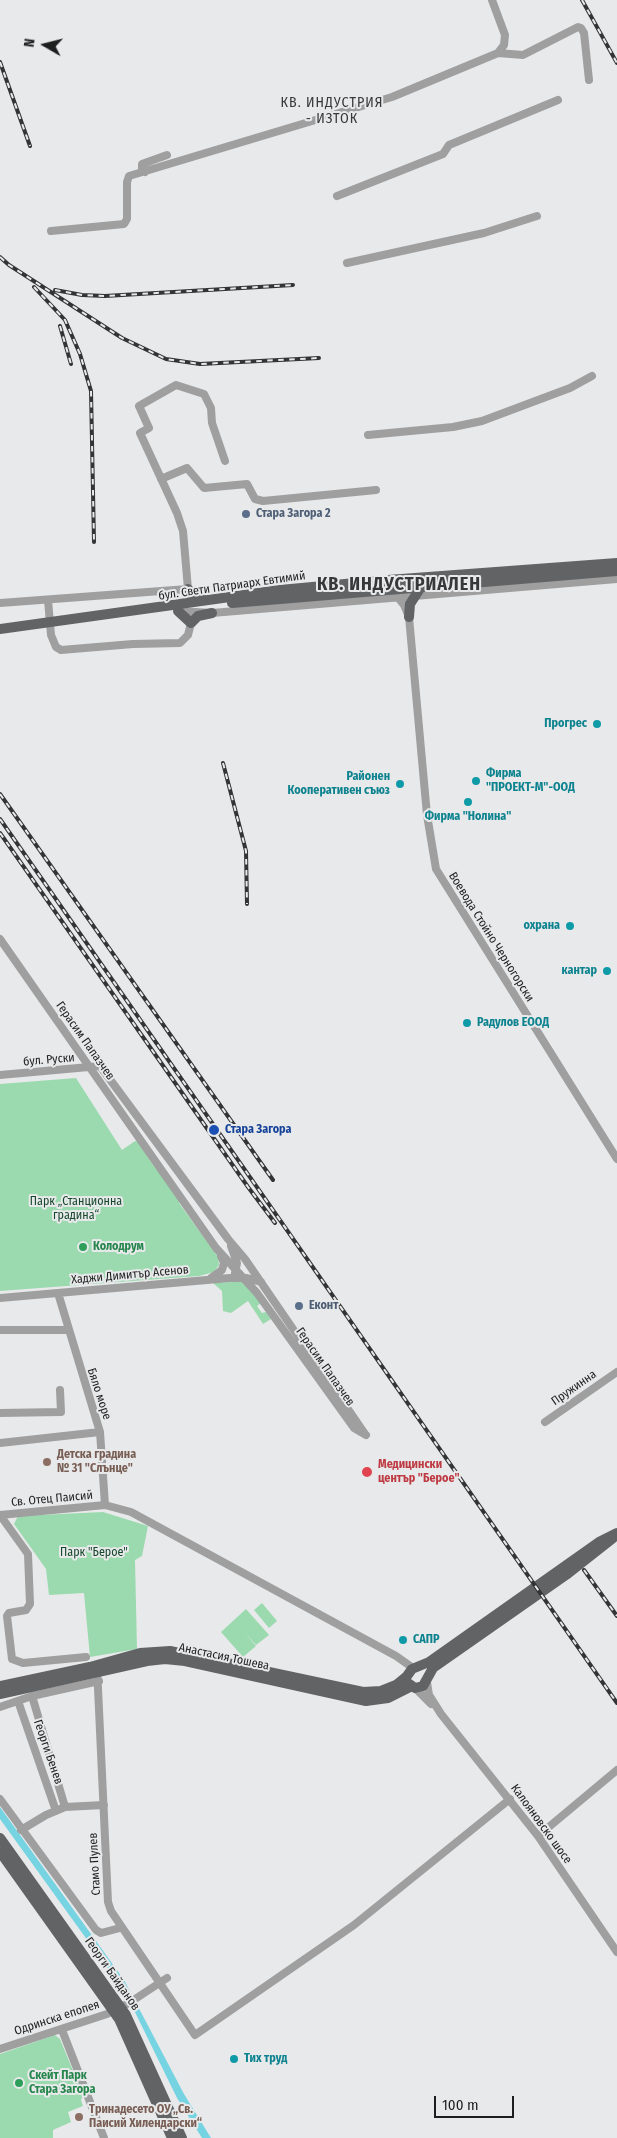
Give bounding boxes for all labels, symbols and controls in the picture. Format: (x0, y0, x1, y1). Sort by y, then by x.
north arrow (20, 20, 70, 70)
text: N (21, 38, 39, 48)
district label: КВ. ИНДУСТРИЯ - ИЗТОК (279, 95, 385, 128)
place label: Стара Загора 2 (256, 507, 330, 521)
marker: Стара Загора 2 (240, 508, 252, 520)
street label: бул. Свети Патриарх Евтимий (158, 569, 306, 603)
district label: КВ. ИНДУСТРИАЛЕН (315, 574, 483, 596)
place label: Прогрес (544, 717, 587, 731)
marker: Прогрес (591, 718, 603, 730)
place label: Фирма "ПРОЕКТ-М"-ООД (486, 767, 575, 795)
place label: Районен Кооперативен съюз (288, 770, 390, 798)
marker: Фирма "ПРОЕКТ-М"-ООД (470, 775, 482, 787)
marker: Районен Кооперативен съюз (394, 778, 406, 790)
marker: Фирма "Нолина" (462, 796, 474, 808)
place label: Фирма "Нолина" (425, 810, 511, 824)
street label: Воевода Стойно Черногорски (445, 870, 537, 1004)
place label: охрана (523, 919, 560, 933)
marker: охрана (564, 920, 576, 932)
place label: кантар (562, 964, 597, 978)
marker: кантар (601, 965, 613, 977)
street label: Герасим Папазчев (53, 999, 117, 1083)
place label: Радулов ЕООД (477, 1016, 549, 1030)
marker: Радулов ЕООД (461, 1017, 473, 1029)
street label: бул. Руски (23, 1051, 75, 1069)
marker: Стара Загора (207, 1123, 221, 1137)
place label: Стара Загора (225, 1123, 291, 1137)
park label: Парк „Станционна градина“ (30, 1195, 122, 1223)
place label: Колодрум (93, 1240, 144, 1254)
marker: Колодрум (77, 1241, 89, 1253)
street label: Хаджи Димитър Асенов (71, 1263, 189, 1287)
place label: Еконт (309, 1299, 338, 1313)
marker: Еконт (293, 1300, 305, 1312)
street label: Герасим Папазчев (293, 1325, 357, 1409)
street label: Бяло море (84, 1366, 114, 1422)
street label: Пружинна (549, 1367, 599, 1409)
place label: Детска градина № 31 "Слънце" (57, 1448, 136, 1476)
marker: Детска градина № 31 "Слънце" (41, 1456, 53, 1468)
place label: Медицински център "Берое" (378, 1458, 460, 1486)
marker: Медицински център "Берое" (360, 1465, 374, 1479)
street label: Св. Отец Паисий (10, 1488, 94, 1510)
park label: Парк "Берое" (60, 1546, 128, 1560)
place label: САПР (413, 1633, 440, 1647)
marker: САПР (397, 1634, 409, 1646)
street label: Анастасия Тошева (178, 1640, 270, 1674)
street label: Георги Бенев (30, 1718, 66, 1786)
street label: Калояновско шосе (507, 1781, 575, 1867)
street label: Стамо Пулев (86, 1832, 104, 1896)
street label: Георги Байданов (81, 1935, 143, 2013)
street label: Одринска епопея (13, 1997, 101, 2039)
place label: Тих труд (244, 2052, 287, 2066)
marker: Тих труд (228, 2053, 240, 2065)
place label: Скейт Парк Стара Загора (29, 2069, 95, 2097)
marker: Скейт Парк Стара Загора (13, 2077, 25, 2089)
scale bar (437, 2086, 517, 2118)
text: 100 m (442, 2096, 479, 2114)
place label: Тринадесето ОУ „Св. Паисий Хилендарски“ (89, 2103, 202, 2131)
marker: Тринадесето ОУ „Св. Паисий Хилендарски“ (73, 2111, 85, 2123)

